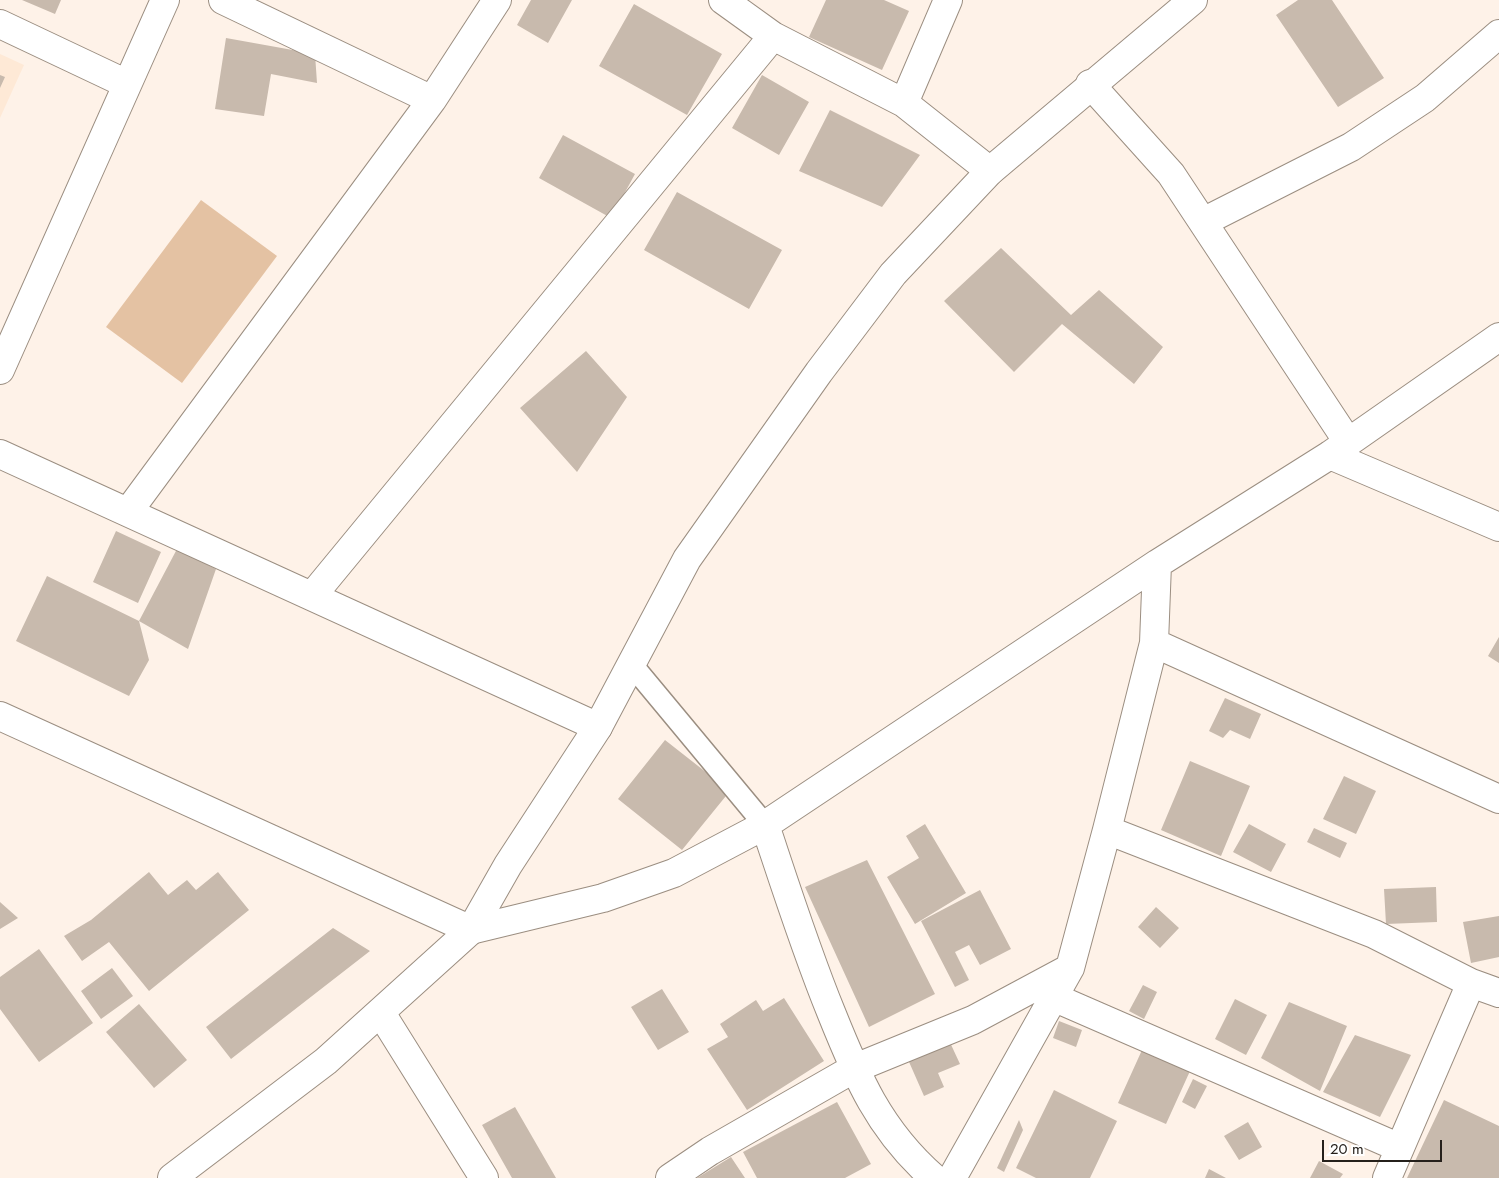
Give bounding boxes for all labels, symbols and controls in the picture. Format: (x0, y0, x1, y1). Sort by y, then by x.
scale bar (1324, 1130, 1444, 1162)
text: 20 m (1330, 1138, 1364, 1160)

